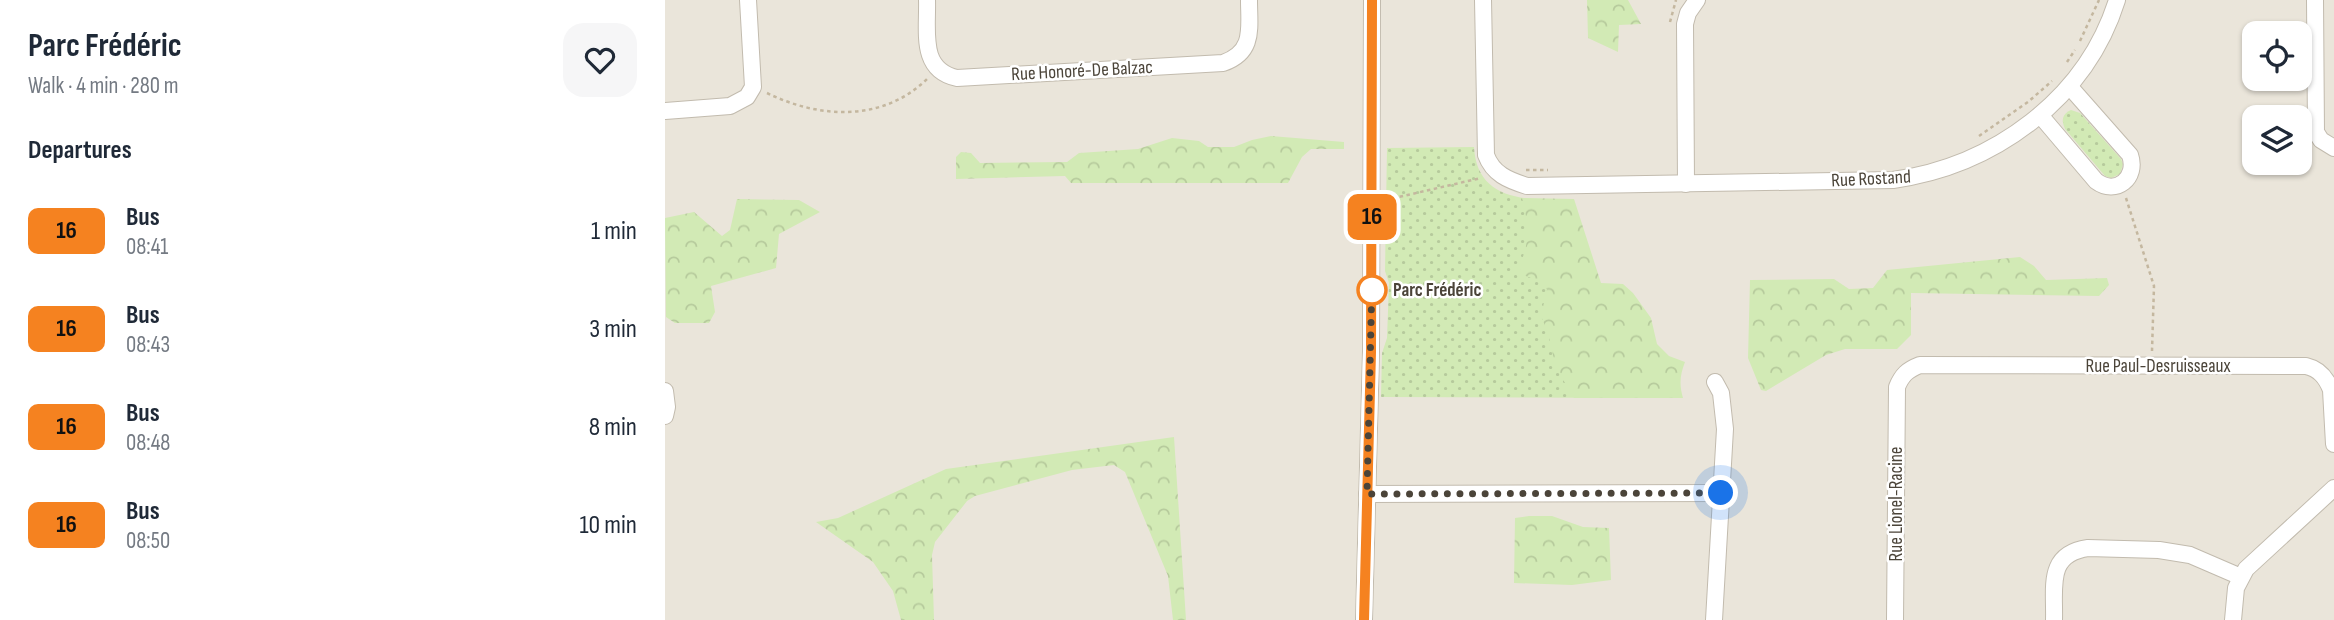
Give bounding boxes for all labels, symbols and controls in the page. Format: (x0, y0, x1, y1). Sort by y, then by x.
map controls (2242, 21, 2312, 175)
button: locate (2242, 21, 2312, 91)
button: heart (563, 23, 637, 97)
text: Parc Frédéric (28, 26, 182, 66)
street label: Rue Honoré-De Balzac (1011, 56, 1153, 86)
text: Walk · 4 min · 280 m (28, 72, 178, 100)
button: layers (2242, 105, 2312, 175)
text: Departures (28, 135, 132, 166)
street label: Rue Rostand (1831, 165, 1911, 193)
line badge: 16 (1341, 194, 1403, 240)
text: Bus (126, 202, 160, 233)
text: 16 (1362, 202, 1382, 231)
text: 16 (56, 216, 77, 245)
text: 1 min (591, 216, 637, 247)
text: 08:41 (126, 233, 168, 261)
marker: Parc Frédéric (1357, 275, 1387, 305)
place label: Parc Frédéric (1393, 279, 1481, 302)
text: Bus (126, 300, 160, 331)
text: 16 (56, 314, 77, 343)
text: 3 min (589, 314, 637, 345)
text: 08:43 (126, 331, 170, 359)
street label: Rue Paul-Desruisseaux (2085, 355, 2231, 378)
text: Bus (126, 398, 160, 429)
text: 16 (56, 412, 77, 441)
text: 8 min (589, 412, 637, 443)
text: 08:48 (126, 429, 170, 457)
street label: Rue Lionel-Racine (1885, 447, 1908, 561)
your location (1703, 475, 1738, 510)
text: Bus (126, 496, 160, 527)
text: 16 (56, 510, 77, 539)
text: 10 min (580, 510, 637, 541)
text: 08:50 (126, 527, 170, 555)

